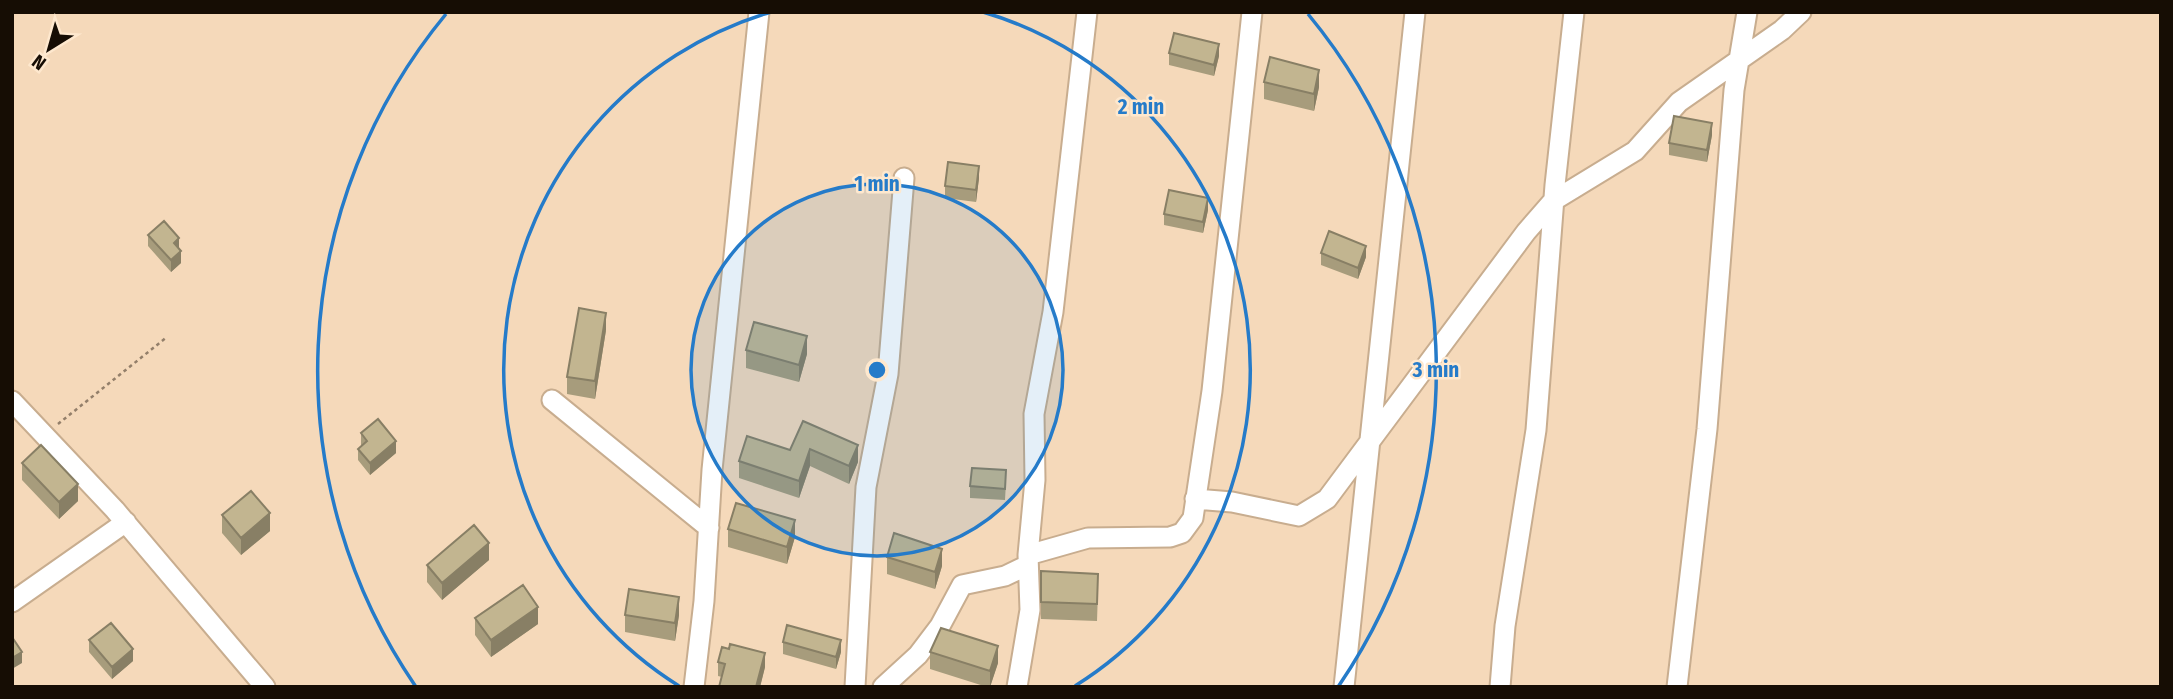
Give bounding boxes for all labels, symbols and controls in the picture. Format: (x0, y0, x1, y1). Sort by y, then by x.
north arrow (14, 14, 84, 84)
text: N (28, 50, 51, 75)
text: 2 min (1117, 94, 1164, 120)
text: 1 min (854, 171, 900, 197)
text: 3 min (1412, 357, 1459, 383)
centre of rings (865, 358, 889, 382)

